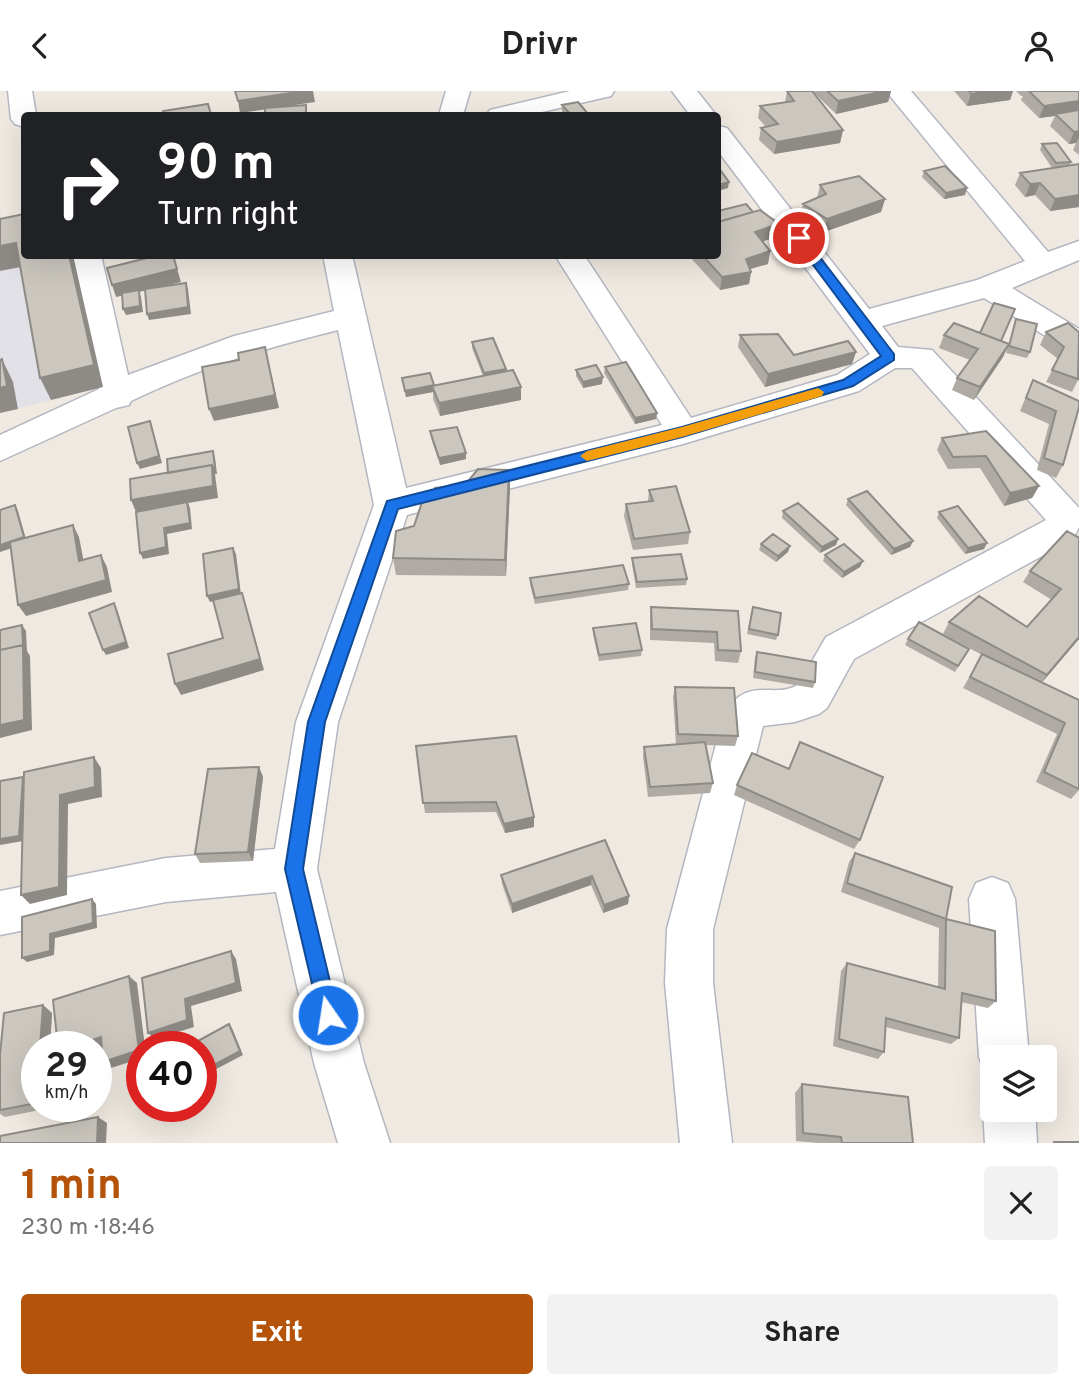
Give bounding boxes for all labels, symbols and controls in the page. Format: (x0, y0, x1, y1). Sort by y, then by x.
text: Drivr (501, 26, 578, 66)
icon: back (21, 27, 59, 65)
icon: person (1020, 27, 1058, 65)
text: 90 m (157, 135, 275, 197)
icon: right (42, 140, 133, 231)
text: Turn right (157, 196, 299, 236)
pin (769, 208, 829, 268)
icon: arrive (780, 219, 818, 257)
position arrow (291, 978, 365, 1052)
speed limit sign: 40 (126, 1031, 217, 1122)
text: 29 (45, 1045, 88, 1089)
map controls (980, 1045, 1057, 1122)
button: layers (980, 1045, 1057, 1122)
text: km/h (45, 1082, 88, 1105)
text: 1 min (21, 1161, 122, 1214)
button: close (984, 1166, 1058, 1240)
text: 230 m · 18:46 (21, 1214, 155, 1243)
button: Exit (21, 1294, 533, 1374)
button: Share (547, 1294, 1058, 1374)

